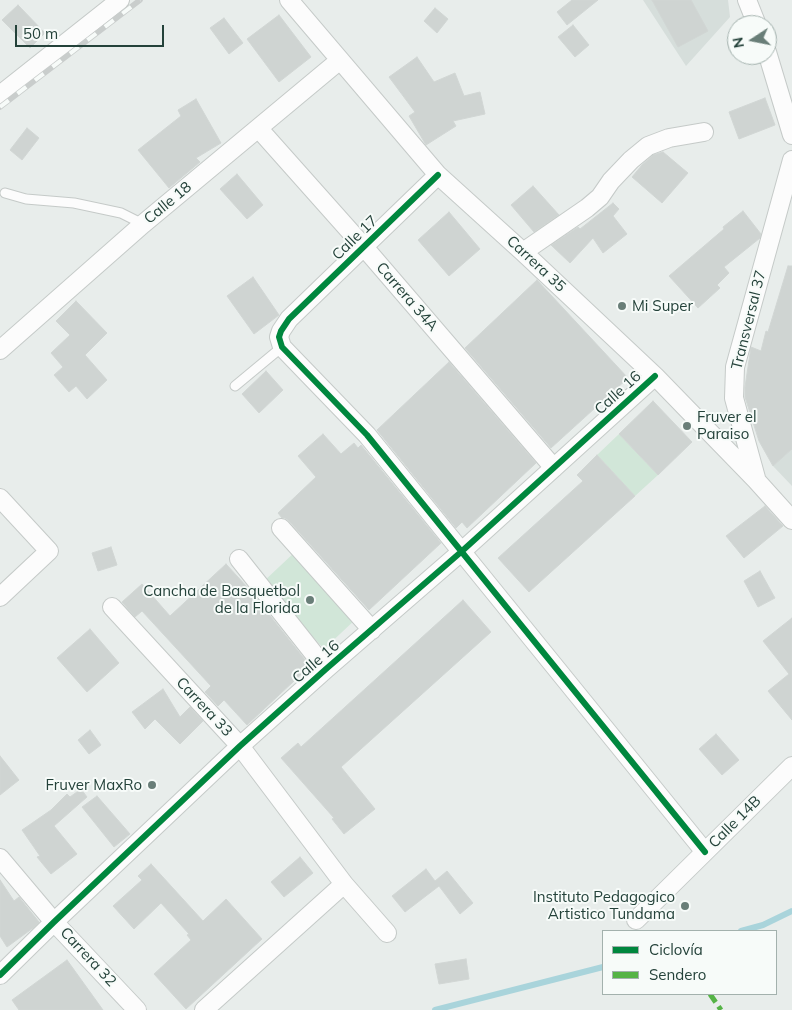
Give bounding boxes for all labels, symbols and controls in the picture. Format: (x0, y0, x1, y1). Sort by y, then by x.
scale bar (18, 15, 166, 47)
north arrow (727, 15, 777, 65)
text: 50 m (23, 24, 58, 43)
text: N (728, 36, 748, 50)
street label: Calle 18 (141, 178, 195, 228)
street label: Calle 17 (329, 212, 381, 264)
street label: Carrera 35 (503, 232, 569, 296)
street label: Carrera 34A (372, 259, 442, 335)
street label: Transversal 37 (728, 268, 770, 372)
place label: Mi Super (632, 297, 693, 315)
marker: Mi Super (616, 300, 628, 312)
street label: Calle 16 (591, 367, 645, 419)
place label: Fruver el Paraiso (697, 408, 756, 443)
marker: Fruver el Paraiso (681, 420, 693, 432)
place label: Cancha de Basquetbol de la Florida (143, 582, 300, 617)
marker: Cancha de Basquetbol de la Florida (304, 594, 316, 606)
street label: Calle 16 (289, 637, 343, 687)
street label: Carrera 33 (172, 674, 236, 740)
place label: Fruver MaxRo (46, 776, 142, 794)
marker: Fruver MaxRo (146, 779, 158, 791)
street label: Calle 14B (705, 792, 765, 852)
place label: Instituto Pedagogico Artistico Tundama (533, 888, 675, 923)
marker: Instituto Pedagogico Artistico Tundama (679, 900, 691, 912)
street label: Carrera 32 (56, 924, 120, 990)
legend (602, 930, 777, 995)
text: Ciclovía (649, 940, 703, 959)
text: Sendero (649, 965, 706, 984)

